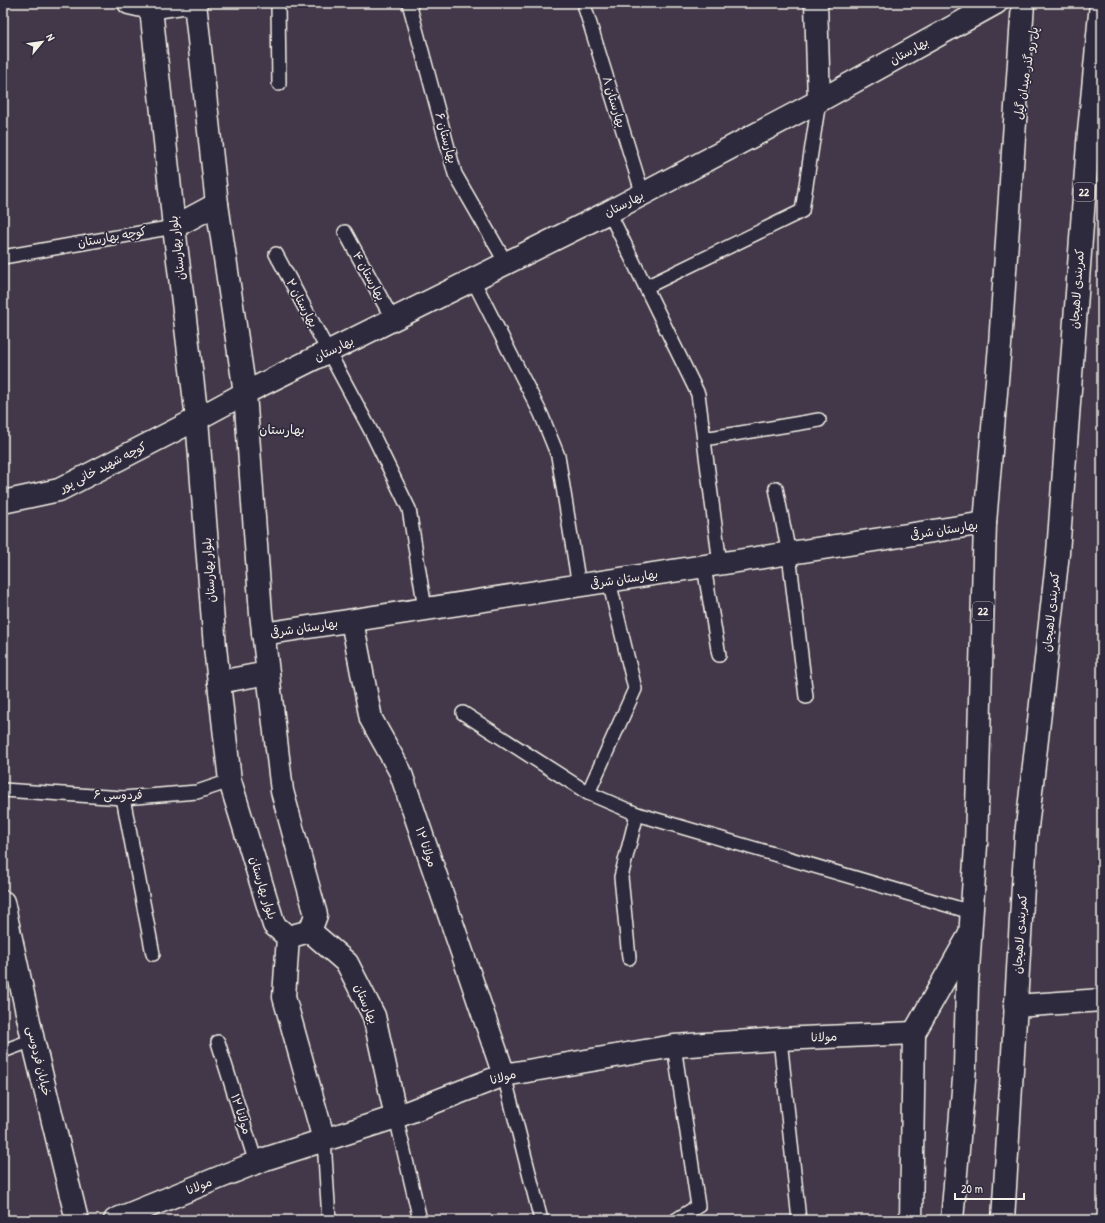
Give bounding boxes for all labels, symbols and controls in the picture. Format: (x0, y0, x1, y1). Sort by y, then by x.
north arrow (22, 22, 62, 62)
street label: پل رو گذر میدان گیل (1009, 25, 1042, 121)
text: N (43, 31, 58, 43)
street label: بهارستان (886, 33, 931, 68)
street label: بهارستان ۸ (599, 74, 630, 130)
street label: بهارستان ۶ (432, 110, 461, 165)
road number: 22 (1074, 183, 1094, 201)
street label: بهارستان (601, 186, 646, 221)
street label: بلوار بهارستان (164, 215, 189, 281)
street label: کوچه بهارستان (76, 222, 148, 251)
street label: بهارستان ۴ (349, 248, 390, 303)
street label: کمربندی لاهیجان (1065, 248, 1088, 330)
street label: بهارستان ۲ (282, 275, 322, 330)
street label: بهارستان (311, 332, 356, 365)
district label: بهارستان (259, 420, 305, 438)
street label: کوچه شهید خانی پور (55, 437, 149, 496)
street label: بهارستان شرقی (909, 516, 979, 543)
street label: بلوار بهارستان (198, 537, 219, 603)
street label: بهارستان شرقی (589, 565, 659, 592)
street label: کمربندی لاهیجان (1038, 571, 1063, 653)
road number: 22 (973, 602, 993, 620)
street label: بهارستان شرقی (269, 614, 339, 641)
street label: فردوسی ۶ (94, 786, 142, 803)
street label: مولانا ۱۲ (412, 824, 441, 869)
street label: بلوار بهارستان (246, 854, 281, 921)
street label: کمربندی لاهیجان (1008, 893, 1031, 975)
street label: بهارستان (350, 981, 383, 1026)
street label: خیابان فردوسی (23, 1024, 56, 1098)
street label: مولانا (810, 1028, 837, 1045)
street label: مولانا (488, 1065, 518, 1088)
street label: مولانا ۱۲ (227, 1091, 256, 1136)
street label: مولانا (183, 1173, 214, 1198)
scale bar (955, 1175, 1024, 1201)
text: 20 m (961, 1180, 983, 1197)

